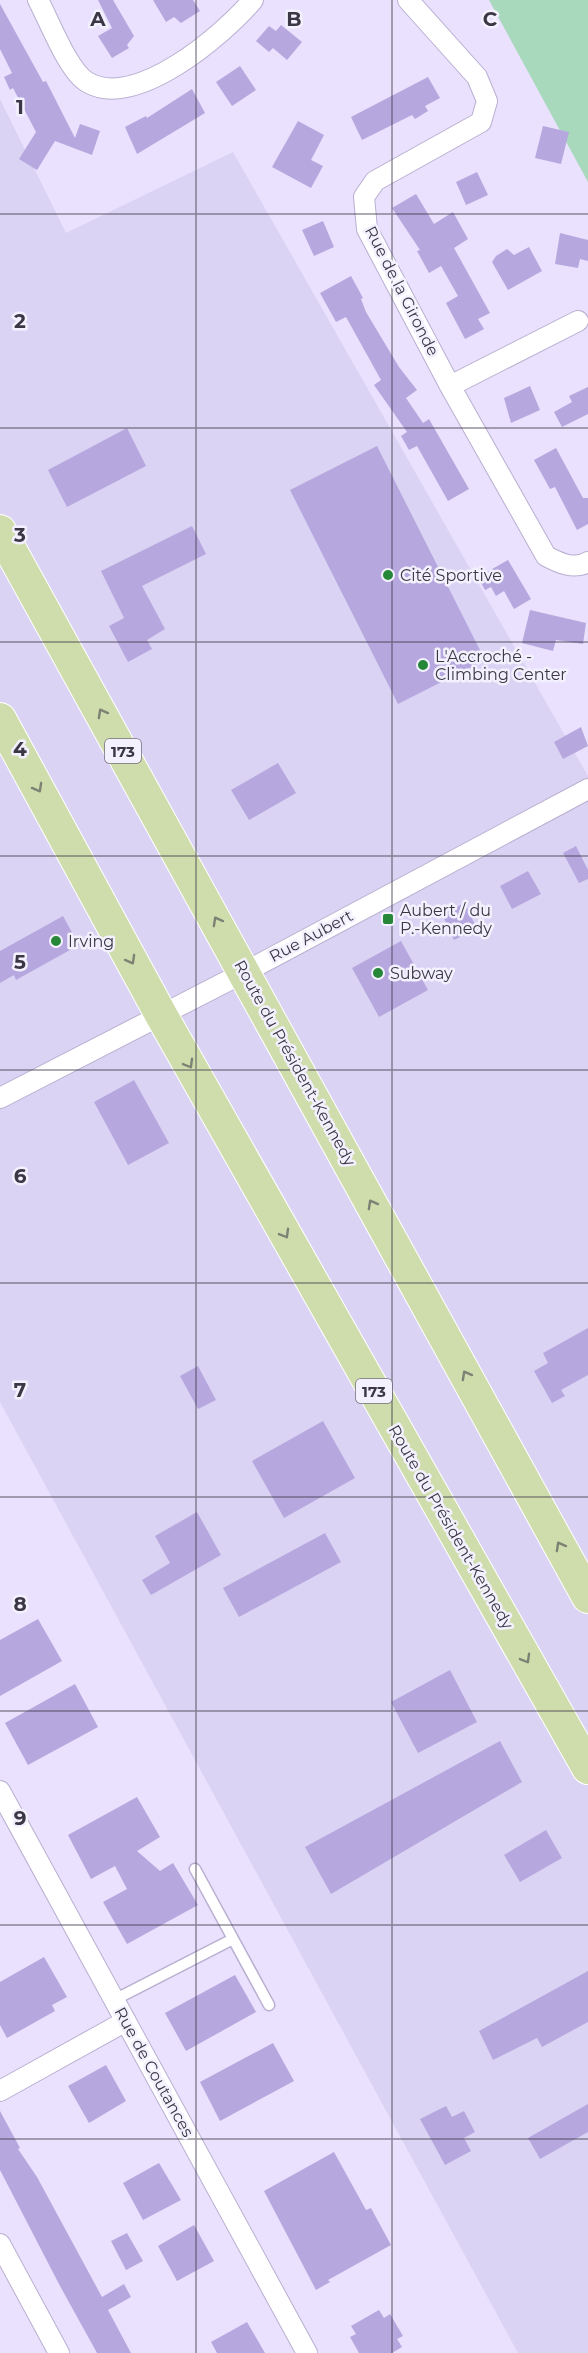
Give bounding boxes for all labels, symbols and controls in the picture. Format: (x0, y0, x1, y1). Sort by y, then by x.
text: A (89, 7, 106, 31)
text: B (286, 7, 302, 31)
text: C (483, 7, 498, 31)
text: 1 (16, 95, 24, 119)
street label: Rue de la Gironde (361, 223, 443, 359)
text: 2 (14, 309, 26, 333)
text: 3 (13, 523, 26, 547)
place label: Cité Sportive (400, 566, 502, 585)
marker: Cité Sportive (381, 568, 395, 582)
place label: L'Accroché - Climbing Center (435, 647, 567, 684)
marker: L'Accroché - Climbing Center (416, 658, 430, 672)
one-way arrow (97, 709, 109, 720)
text: 4 (13, 737, 27, 761)
road number: 173 (105, 739, 141, 763)
one-way arrow (31, 782, 42, 793)
place label: Aubert / du P.-Kennedy (400, 901, 492, 938)
street label: Rue Aubert (266, 906, 356, 966)
marker: Aubert / du P.-Kennedy (381, 912, 395, 926)
one-way arrow (213, 916, 224, 927)
place label: Irving (68, 932, 114, 951)
marker: Irving (49, 934, 63, 948)
text: 5 (14, 950, 26, 974)
one-way arrow (124, 954, 135, 964)
street label: Route du Président-Kennedy (230, 957, 360, 1170)
place label: Subway (390, 964, 453, 983)
marker: Subway (371, 966, 385, 980)
one-way arrow (182, 1058, 193, 1068)
text: 6 (14, 1164, 27, 1188)
one-way arrow (368, 1200, 379, 1210)
one-way arrow (278, 1227, 289, 1238)
one-way arrow (462, 1371, 473, 1381)
text: 7 (14, 1378, 26, 1402)
road number: 173 (356, 1379, 392, 1403)
street label: Route du Président-Kennedy (385, 1422, 518, 1633)
one-way arrow (556, 1542, 567, 1552)
text: 8 (13, 1592, 27, 1616)
one-way arrow (519, 1653, 530, 1663)
text: 9 (14, 1806, 26, 1830)
street label: Rue de Coutances (110, 2004, 198, 2140)

